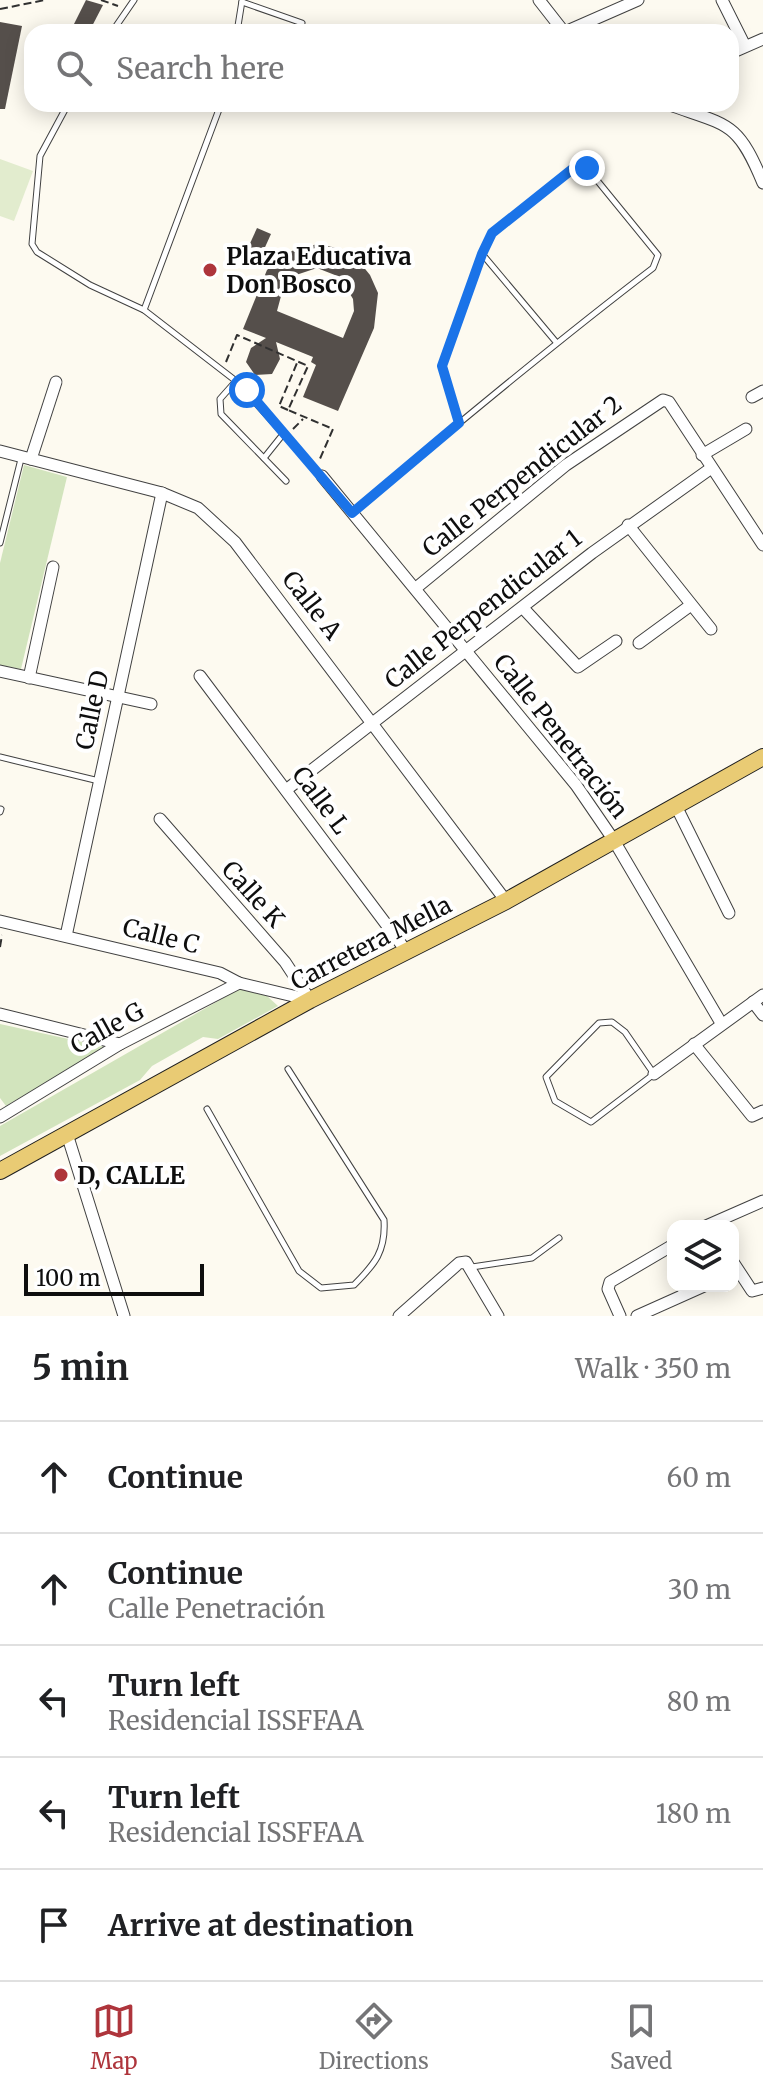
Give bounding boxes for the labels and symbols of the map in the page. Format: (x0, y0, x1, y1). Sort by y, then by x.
route end (569, 150, 605, 186)
place label: Plaza Educativa Don Bosco (226, 241, 412, 300)
marker: Plaza Educativa Don Bosco (201, 261, 219, 279)
route start (229, 372, 265, 408)
street label: Calle Perpendicular 2 (416, 388, 628, 564)
street label: Calle Perpendicular 1 (378, 522, 588, 695)
street label: Calle A (276, 564, 349, 646)
street label: Calle Penetración (487, 647, 635, 825)
street label: Calle D (69, 668, 115, 752)
street label: Calle L (285, 760, 357, 840)
street label: Calle K (215, 854, 292, 934)
street label: Carretera Mella (285, 889, 457, 997)
street label: Calle C (120, 912, 202, 960)
street label: Calle G (65, 995, 150, 1061)
place label: D, CALLE (77, 1160, 185, 1191)
marker: D, CALLE (52, 1166, 70, 1184)
scale bar (24, 1260, 204, 1296)

